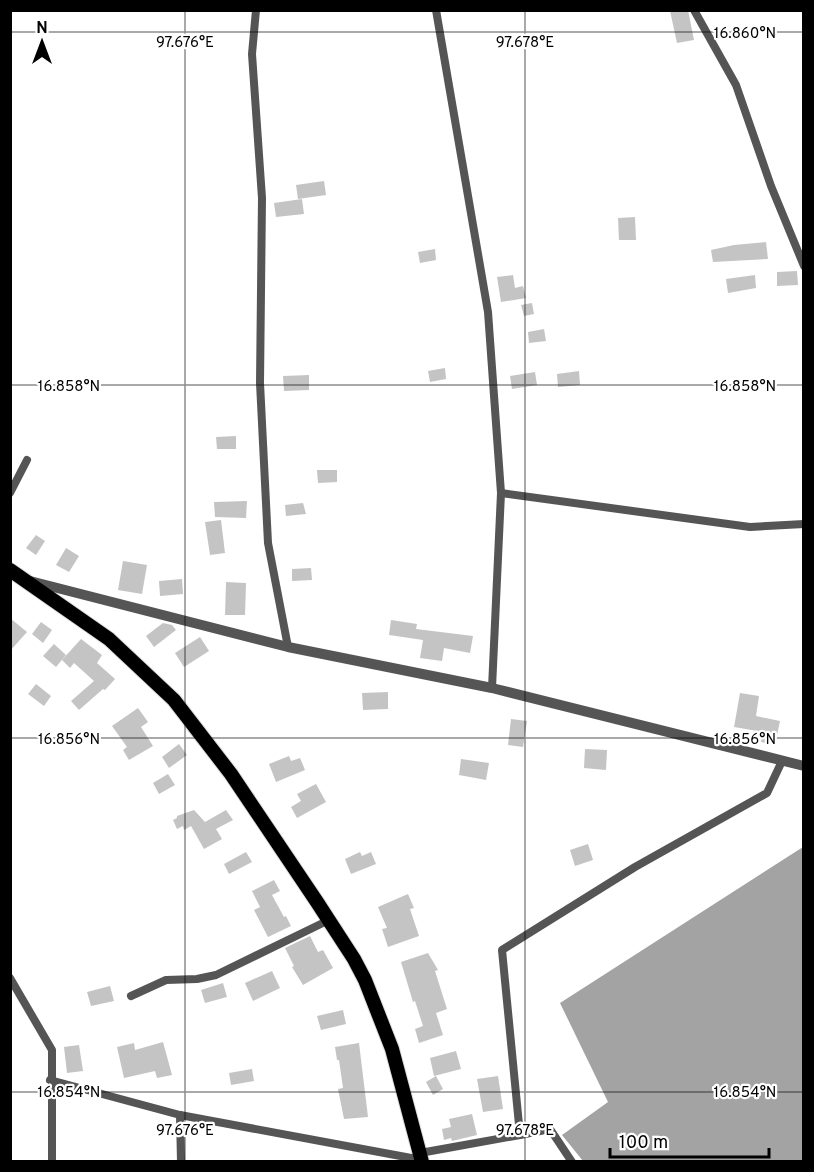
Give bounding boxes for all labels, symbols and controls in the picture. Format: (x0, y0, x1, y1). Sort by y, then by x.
north arrow (12, 12, 72, 72)
text: N (36, 19, 48, 39)
text: 16.860°N (714, 25, 776, 44)
text: 97.676°E (156, 34, 214, 53)
text: 97.678°E (496, 34, 554, 53)
text: 16.858°N (38, 378, 100, 397)
text: 16.858°N (714, 378, 776, 397)
text: 16.856°N (38, 731, 100, 750)
text: 16.856°N (714, 731, 776, 750)
text: 16.854°N (38, 1084, 100, 1103)
text: 16.854°N (714, 1084, 776, 1103)
scale bar (610, 1121, 769, 1159)
text: 97.676°E (156, 1122, 214, 1141)
text: 97.678°E (496, 1122, 554, 1141)
text: 100 m (619, 1132, 668, 1155)

